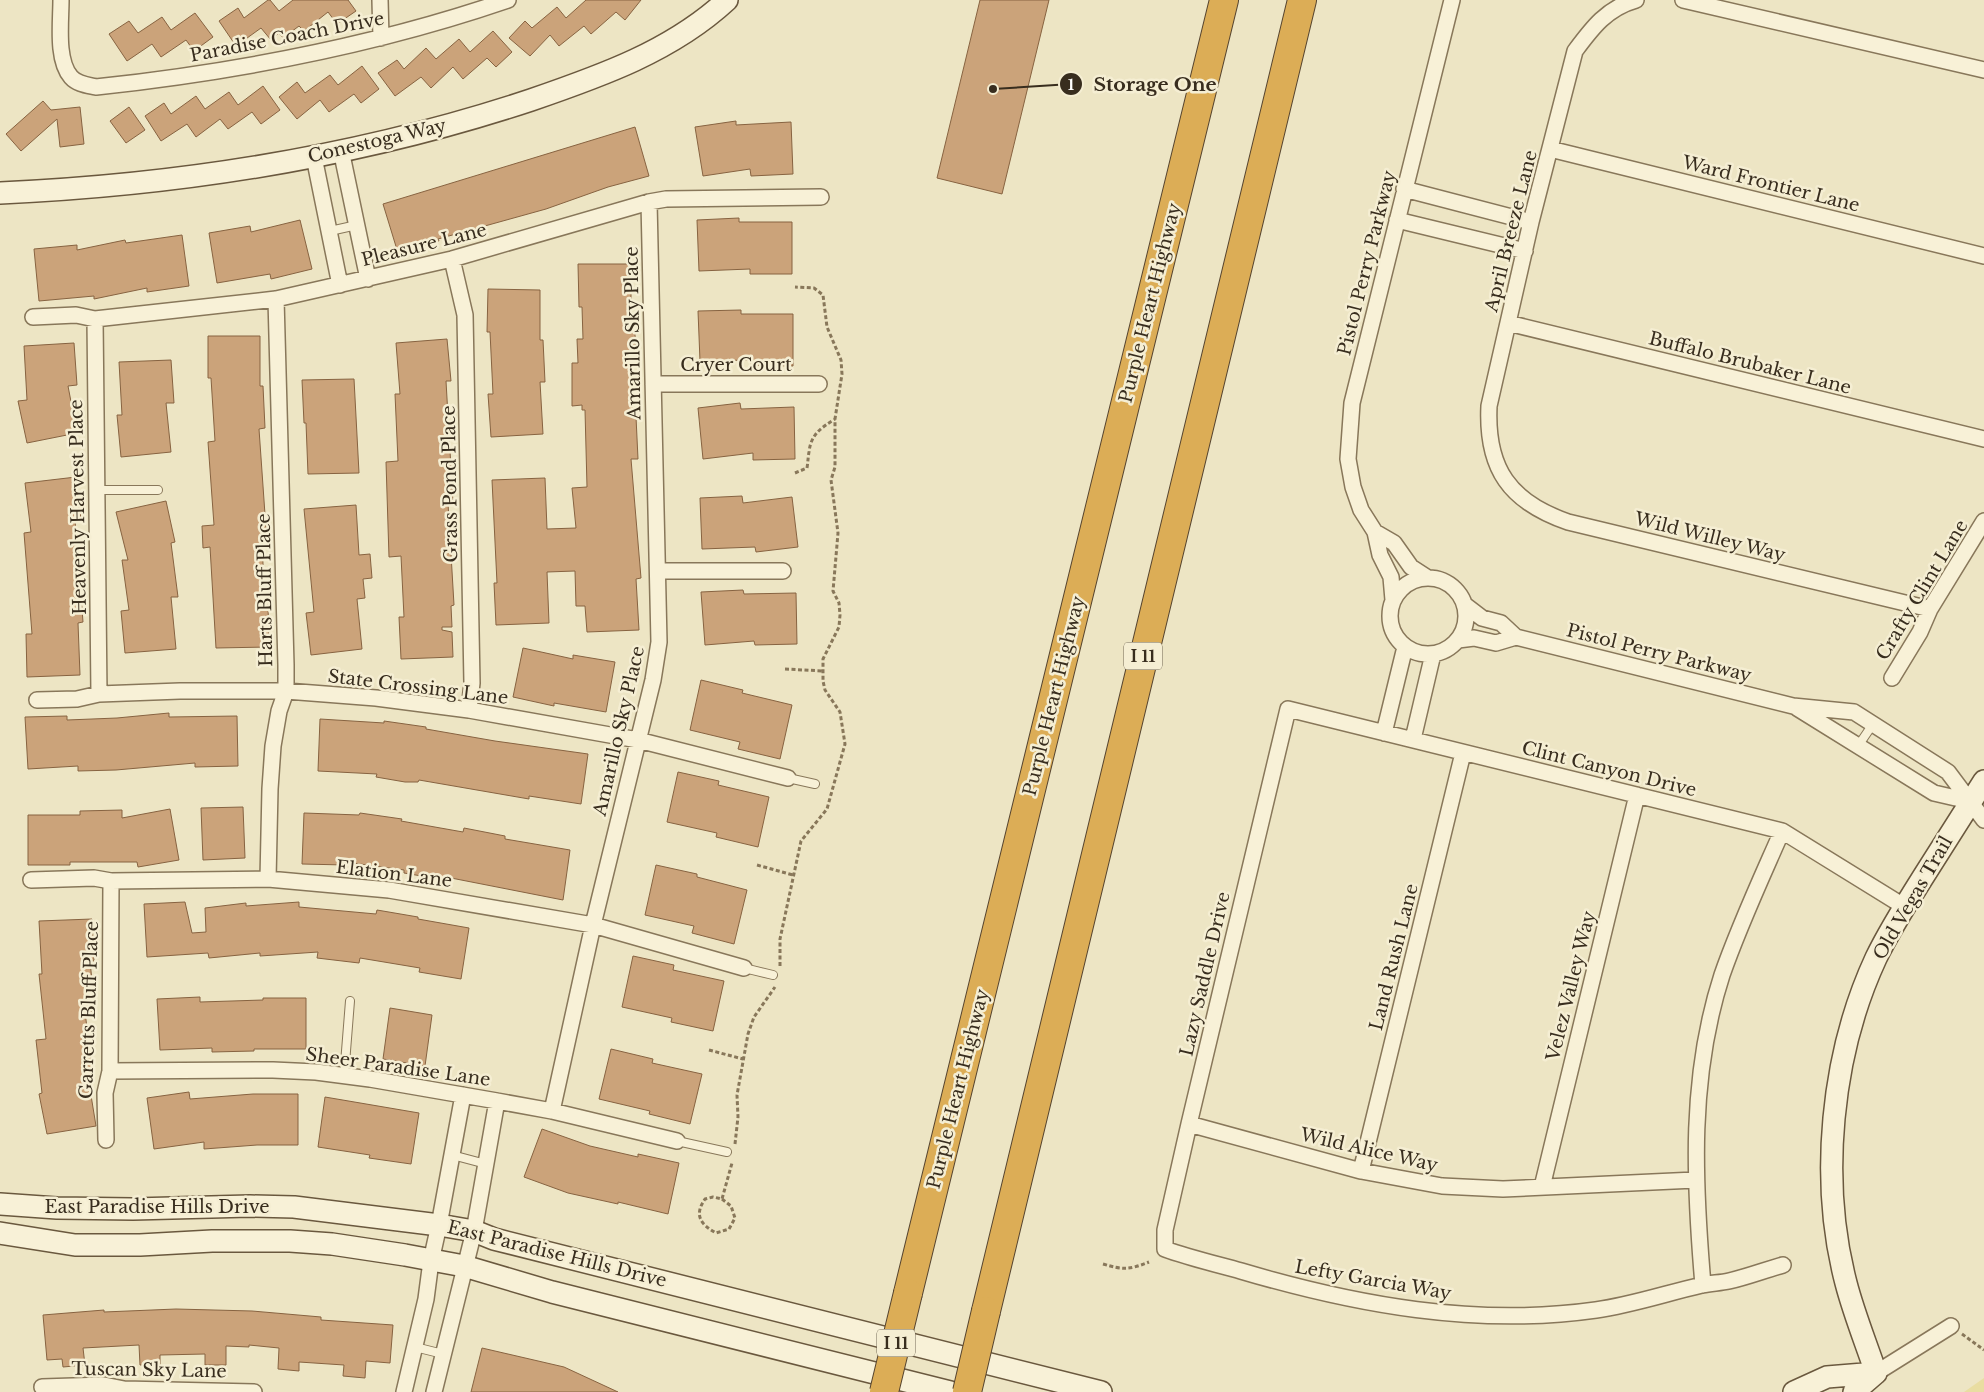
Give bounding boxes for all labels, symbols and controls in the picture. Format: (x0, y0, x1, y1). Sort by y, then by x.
street label: Paradise Coach Drive (188, 7, 386, 67)
callout: Storage One (1058, 67, 1227, 101)
text: Storage One (1093, 73, 1217, 96)
text: 1 (1068, 75, 1075, 94)
street label: Conestoga Way (306, 114, 449, 168)
street label: April Breeze Lane (1480, 148, 1542, 315)
street label: Ward Frontier Lane (1679, 151, 1862, 217)
street label: Pistol Perry Parkway (1333, 168, 1401, 358)
street label: Purple Heart Highway (1114, 200, 1186, 405)
street label: Pleasure Lane (359, 219, 489, 271)
street label: Amarillo Sky Place (620, 246, 646, 421)
street label: Buffalo Brubaker Lane (1647, 327, 1853, 399)
street label: Cryer Court (680, 354, 792, 376)
street label: Heavenly Harvest Place (65, 399, 91, 615)
street label: Grass Pond Place (438, 405, 462, 563)
street label: Wild Willey Way (1631, 507, 1788, 566)
street label: Harts Bluff Place (253, 513, 277, 667)
street label: Crafty Clint Lane (1871, 516, 1973, 664)
street label: Purple Heart Highway (1018, 593, 1090, 798)
street label: Pistol Perry Parkway (1564, 619, 1754, 687)
road number: I 11 (1124, 642, 1162, 669)
street label: Amarillo Sky Place (589, 644, 649, 819)
street label: State Crossing Lane (327, 665, 509, 709)
street label: Clint Canyon Drive (1519, 737, 1699, 801)
street label: Old Vegas Trail (1869, 832, 1957, 964)
street label: Elation Lane (335, 856, 453, 892)
street label: Land Rush Lane (1365, 881, 1423, 1033)
street label: Lazy Saddle Drive (1175, 890, 1235, 1058)
street label: Velez Valley Way (1541, 908, 1600, 1064)
street label: Garretts Bluff Place (75, 921, 103, 1099)
street label: Purple Heart Highway (922, 986, 994, 1191)
street label: Sheer Paradise Lane (304, 1043, 492, 1091)
street label: Wild Alice Way (1297, 1123, 1440, 1177)
street label: East Paradise Hills Drive (44, 1196, 270, 1218)
street label: East Paradise Hills Drive (445, 1216, 669, 1292)
street label: Lefty Garcia Way (1293, 1255, 1453, 1305)
road number: I 11 (877, 1330, 915, 1356)
street label: Tuscan Sky Lane (71, 1358, 227, 1382)

